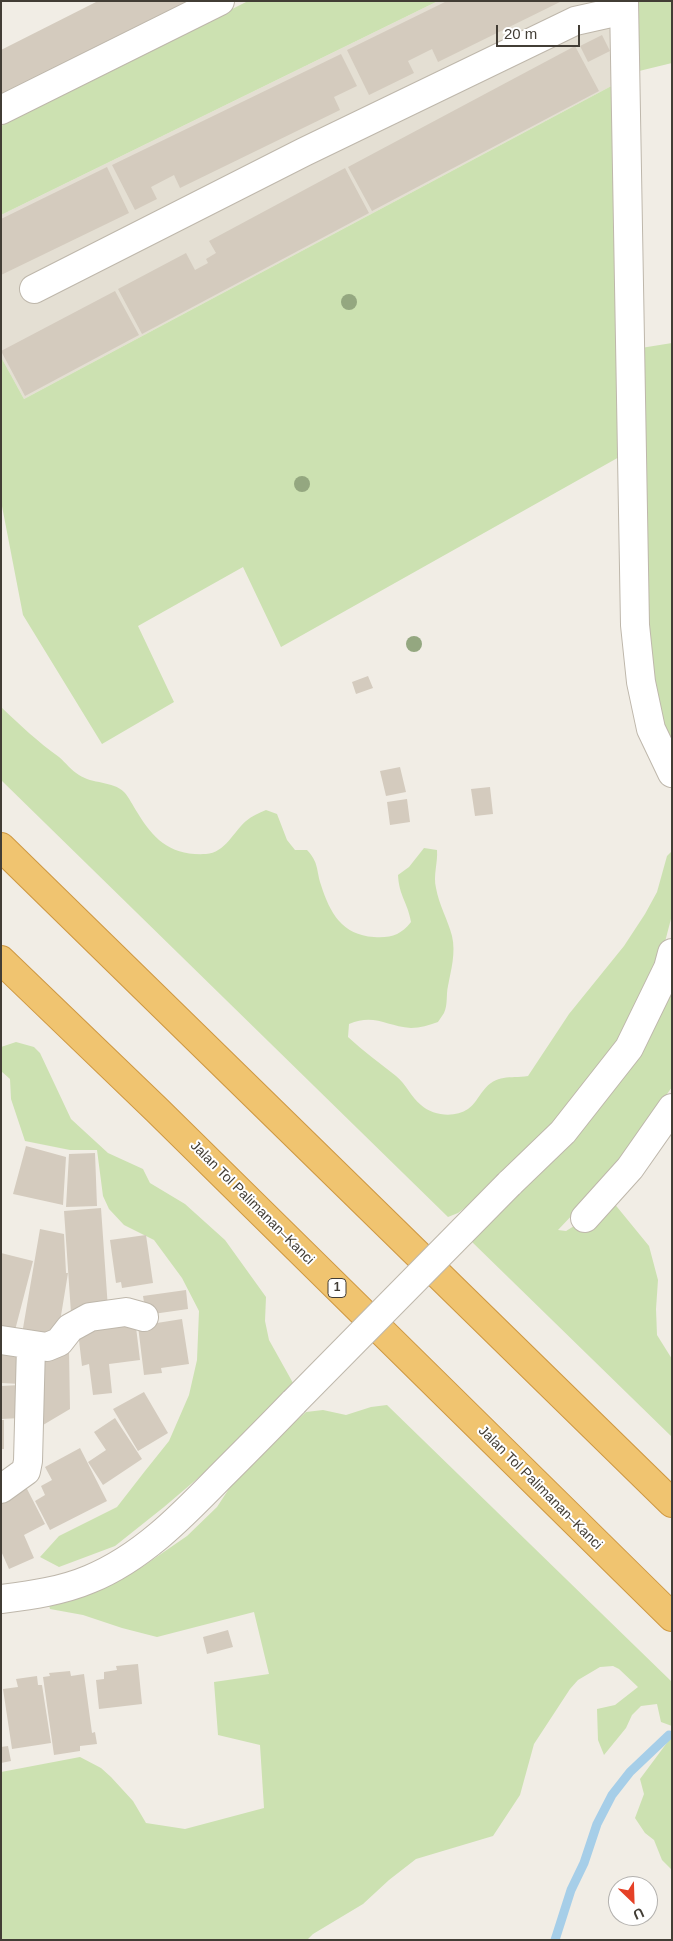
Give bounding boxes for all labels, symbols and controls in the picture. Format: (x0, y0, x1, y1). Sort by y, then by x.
scale bar (498, 15, 582, 47)
text: 20 m (504, 25, 537, 42)
street label: Jalan Tol Palimanan–Kanci (187, 1138, 317, 1268)
road number: 1 (328, 1278, 346, 1298)
street label: Jalan Tol Palimanan–Kanci (475, 1423, 605, 1553)
north arrow (608, 1876, 658, 1926)
text: U (631, 1904, 647, 1923)

